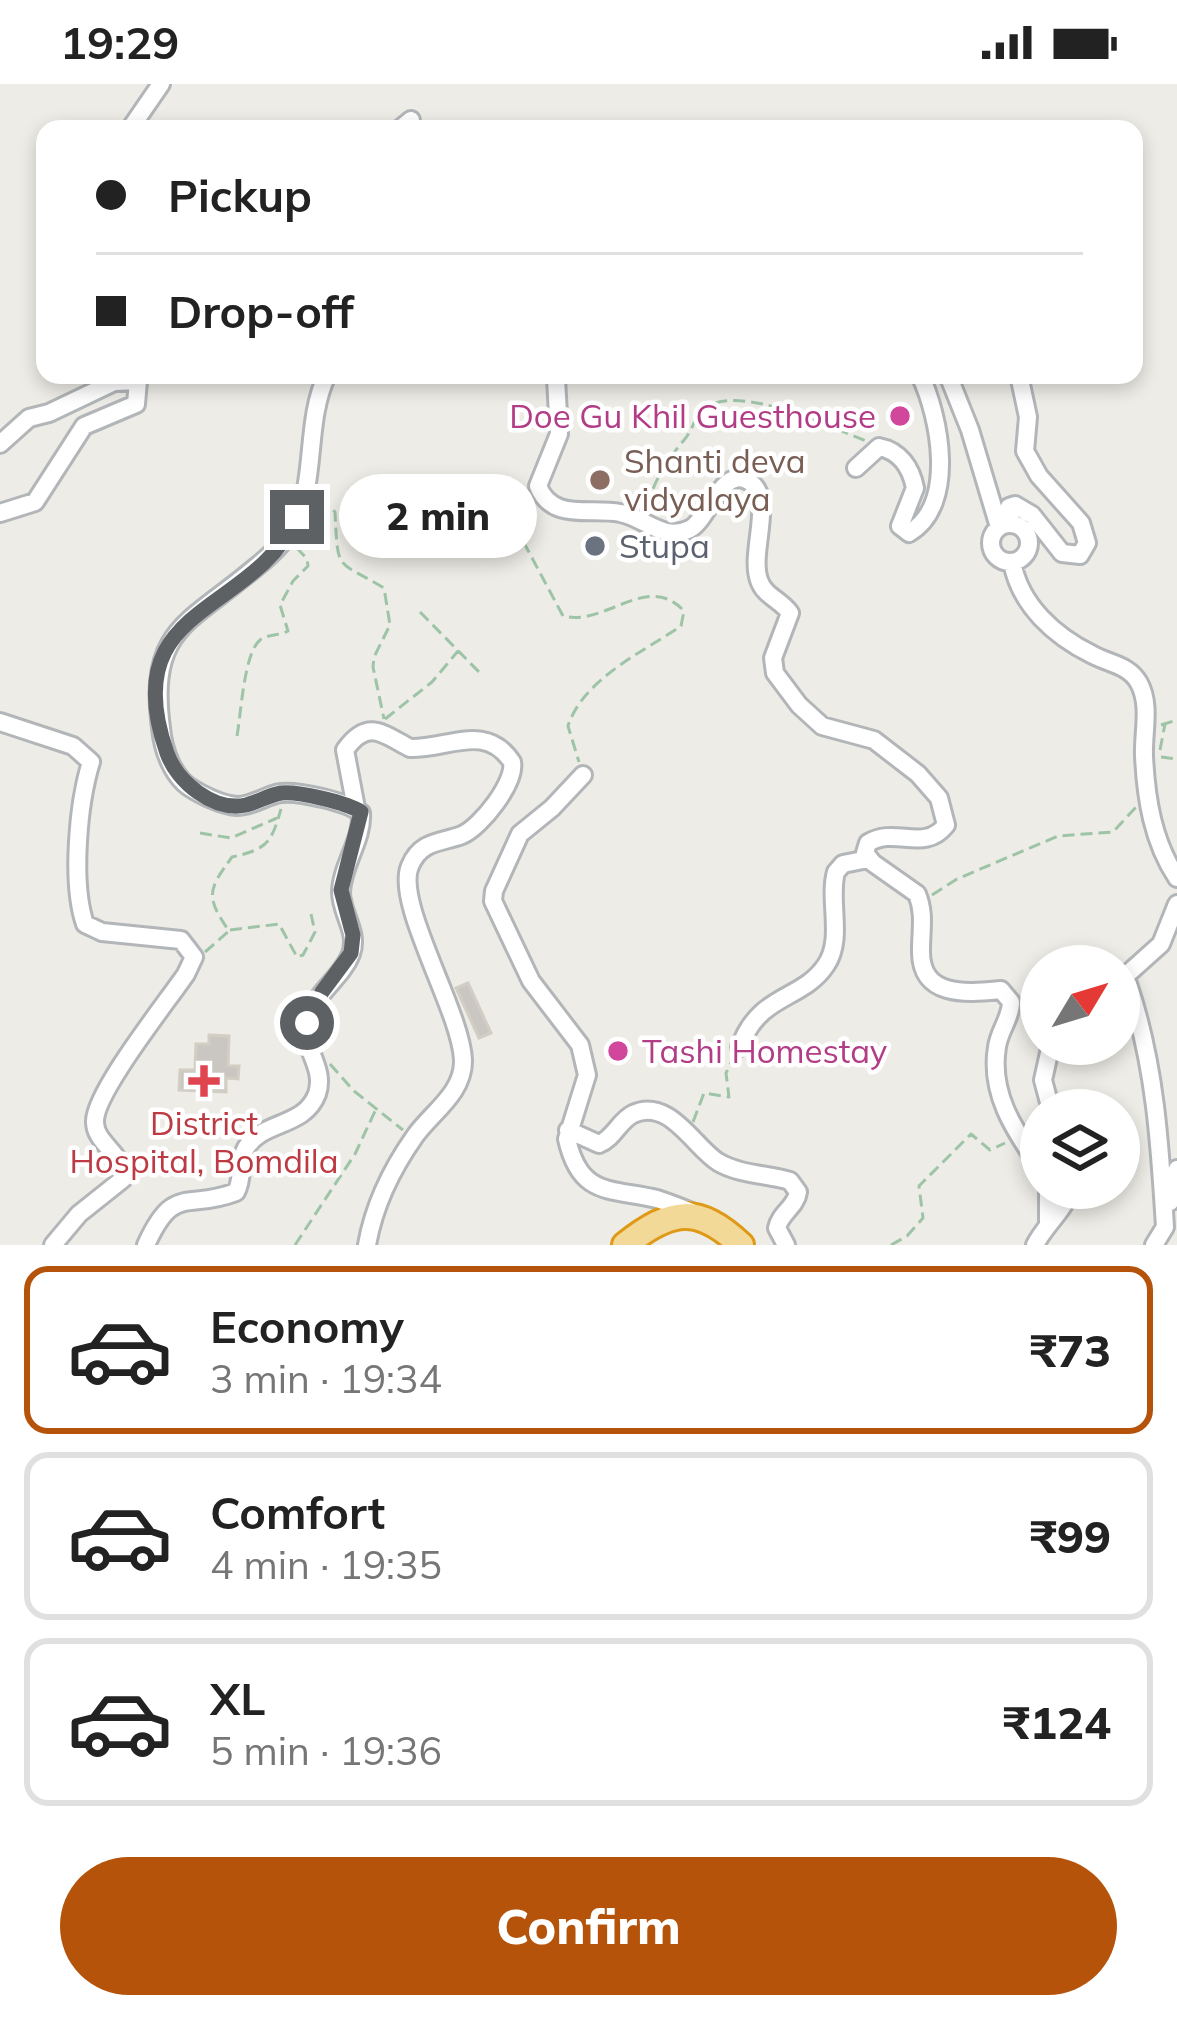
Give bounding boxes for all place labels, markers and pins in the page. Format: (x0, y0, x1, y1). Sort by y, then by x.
place label: Doe Gu Khil Guesthouse (509, 395, 876, 436)
marker: Doe Gu Khil Guesthouse (887, 403, 913, 429)
place label: Shanti deva vidyalaya (624, 440, 806, 519)
marker: Shanti deva vidyalaya (587, 467, 613, 493)
place label: Stupa (619, 525, 710, 566)
marker: Stupa (582, 533, 608, 559)
place label: Tashi Homestay (642, 1030, 888, 1071)
marker: Tashi Homestay (605, 1038, 631, 1064)
marker: District Hospital, Bomdila (188, 1065, 220, 1097)
place label: District Hospital, Bomdila (69, 1102, 339, 1181)

